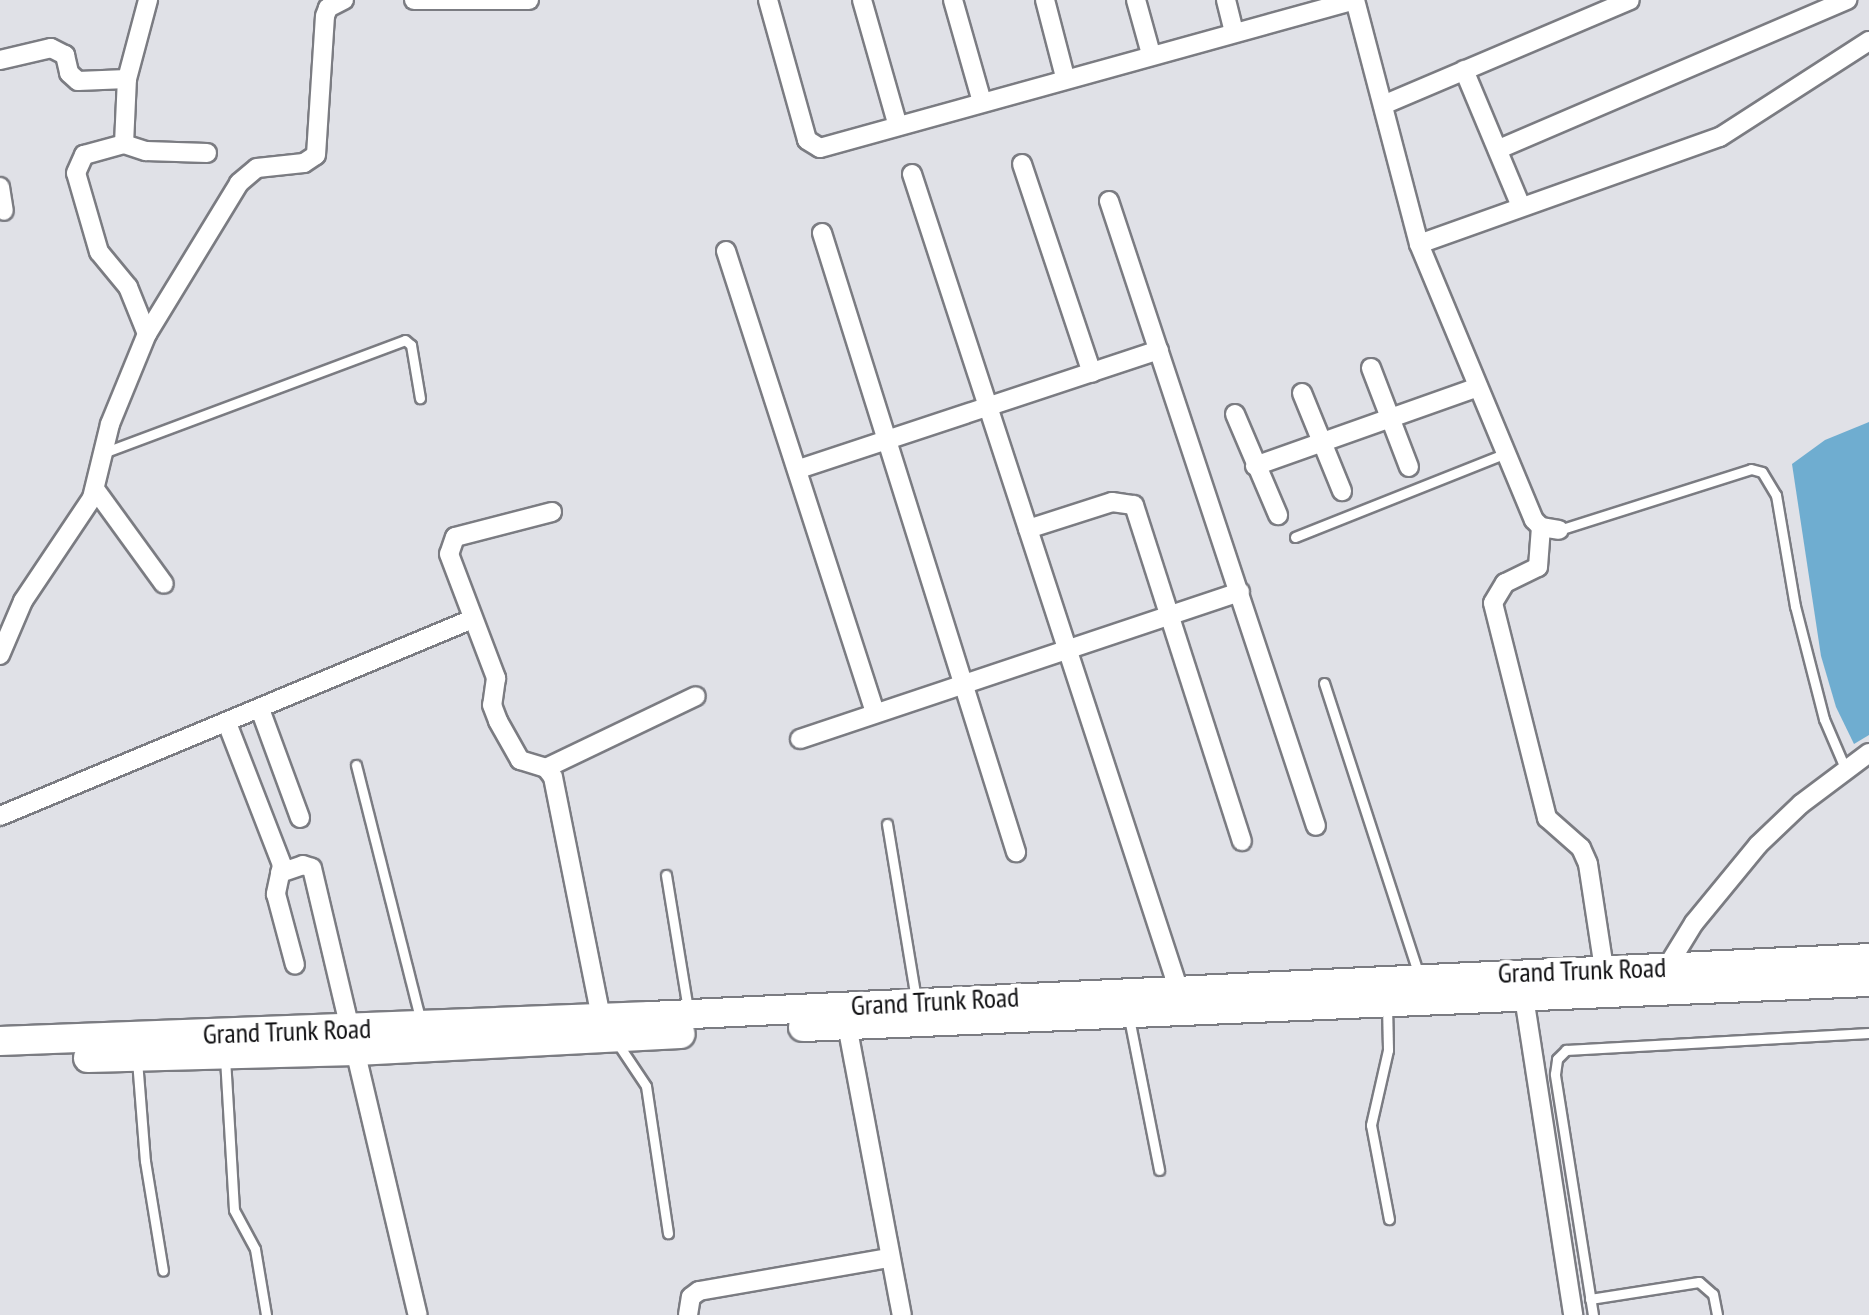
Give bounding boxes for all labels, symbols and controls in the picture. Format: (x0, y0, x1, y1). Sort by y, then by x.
street label: Grand Trunk Road (1497, 950, 1667, 990)
street label: Grand Trunk Road (849, 980, 1021, 1022)
street label: Grand Trunk Road (202, 1011, 372, 1051)

